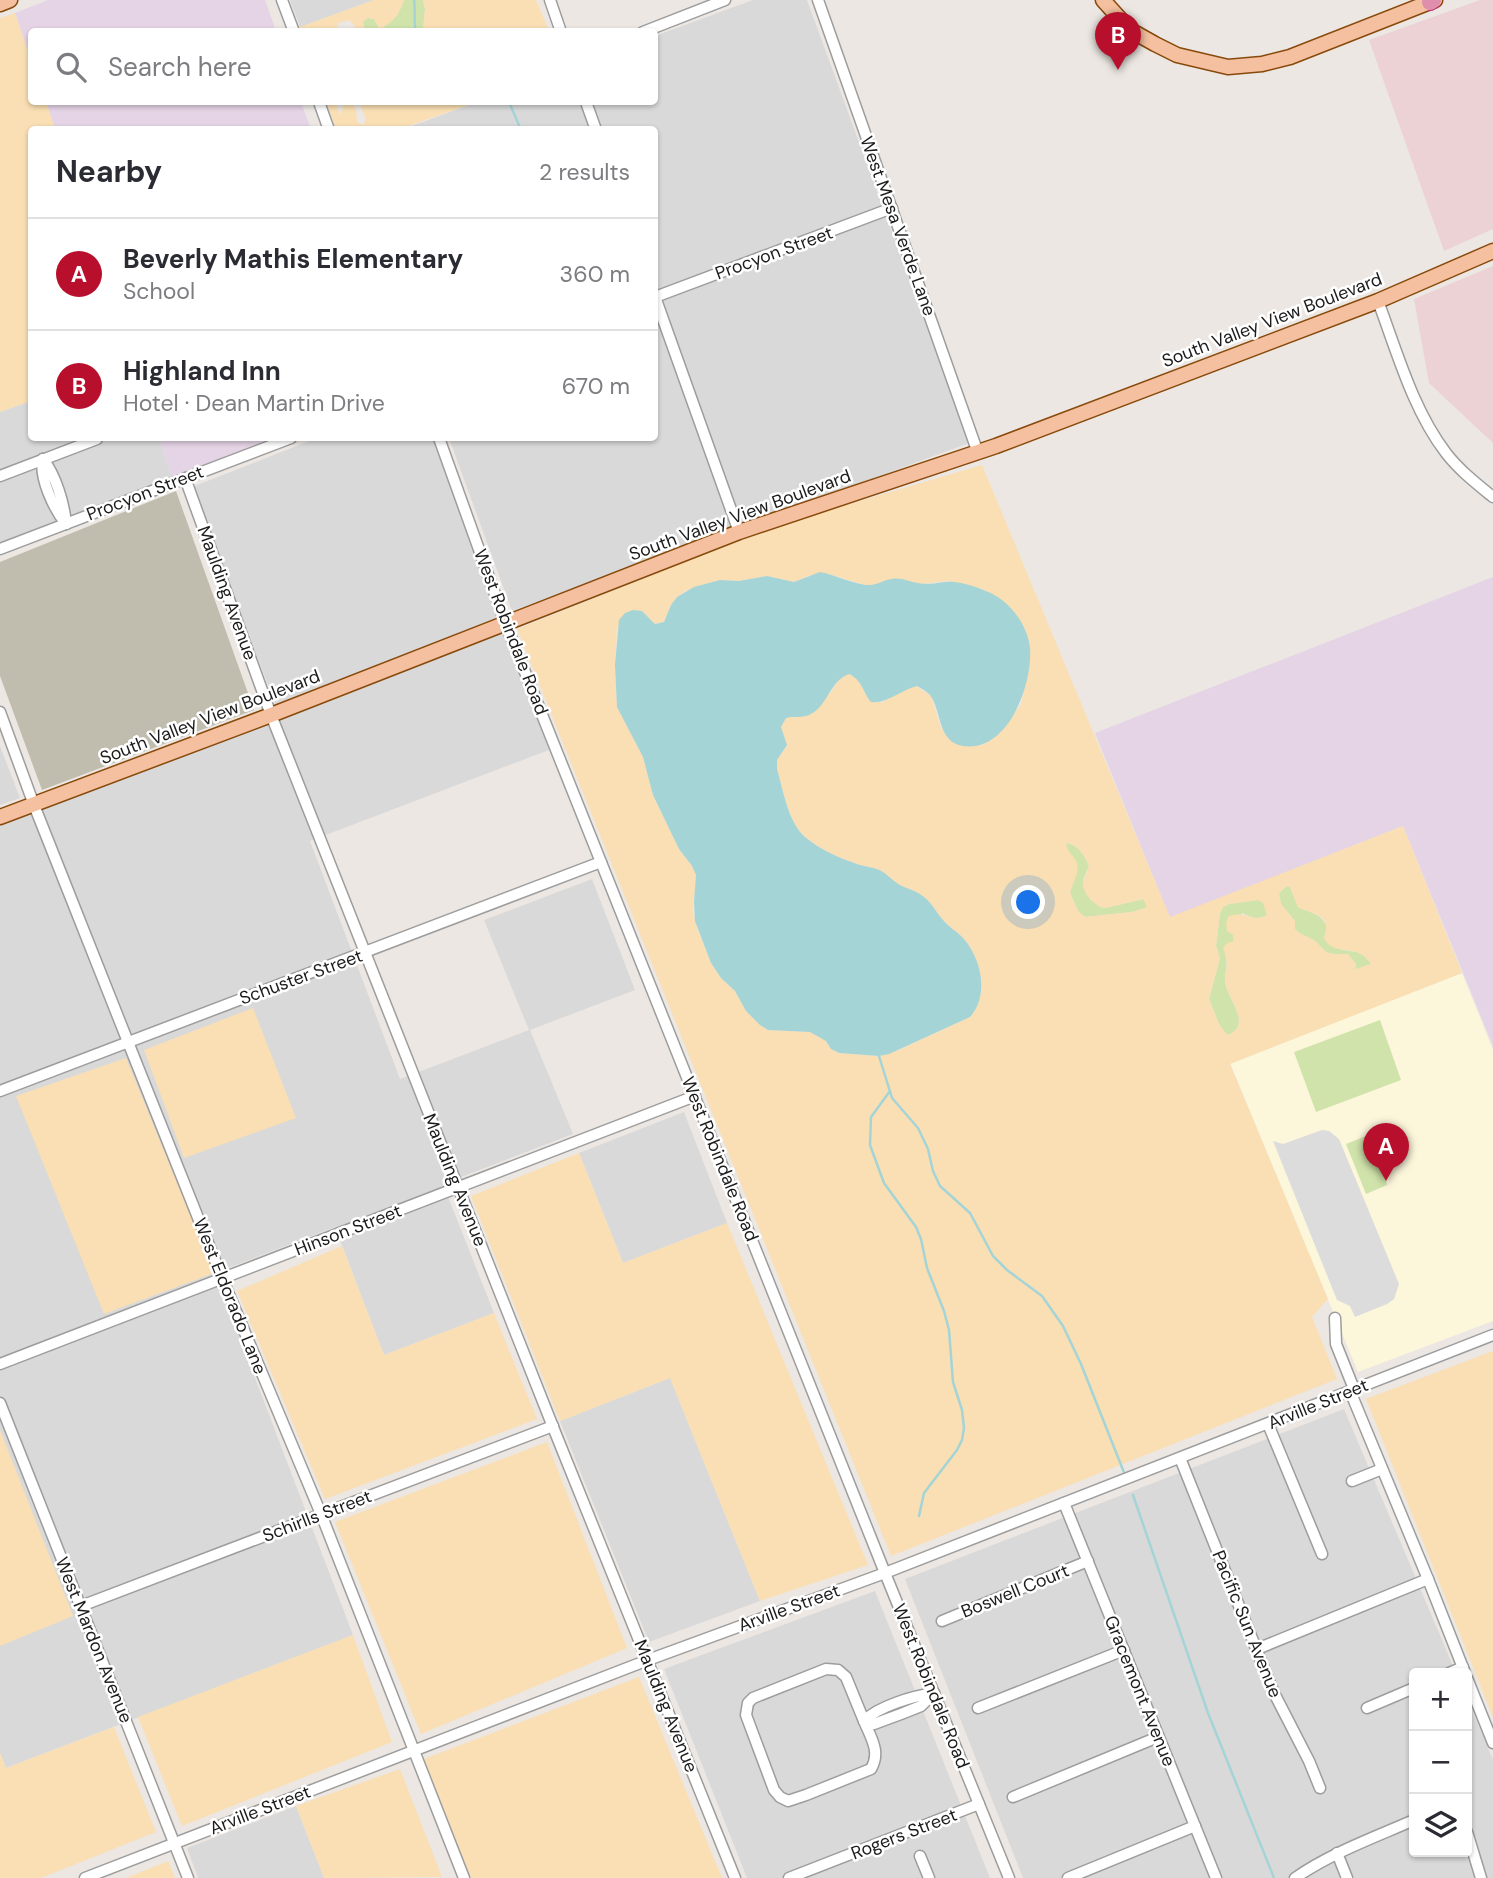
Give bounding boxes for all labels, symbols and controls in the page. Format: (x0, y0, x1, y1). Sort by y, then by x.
pin: B (1095, 12, 1141, 70)
search box (28, 28, 658, 105)
icon: search (52, 48, 90, 86)
text: Search here (108, 50, 251, 84)
street label: West Mesa Verde Lane (854, 133, 942, 319)
text: Nearby (56, 152, 162, 191)
text: 2 results (539, 157, 630, 187)
street label: Procyon Street (712, 221, 836, 285)
text: Beverly Mathis Elementary (123, 242, 463, 276)
text: A (71, 259, 87, 289)
text: 360 m (560, 259, 630, 289)
street label: South Valley View Boulevard (1158, 267, 1386, 373)
text: School (123, 276, 195, 306)
text: Highland Inn (123, 354, 281, 388)
text: B (72, 371, 86, 401)
text: 670 m (562, 371, 630, 401)
text: Hotel · Dean Martin Drive (123, 388, 385, 418)
street label: Procyon Street (83, 460, 207, 526)
street label: South Valley View Boulevard (626, 464, 854, 566)
street label: Maulding Avenue (192, 523, 262, 663)
street label: West Robindale Road (468, 546, 554, 718)
street label: South Valley View Boulevard (96, 664, 324, 770)
your location (1011, 885, 1045, 919)
street label: Schuster Street (236, 944, 366, 1010)
street label: West Robindale Road (676, 1073, 764, 1245)
street label: Maulding Avenue (417, 1110, 493, 1250)
pin: A (1363, 1123, 1409, 1181)
street label: Hinson Street (291, 1199, 405, 1261)
street label: West Eldorado Lane (188, 1214, 272, 1378)
street label: Arville Street (1264, 1373, 1372, 1435)
street label: Schirlls Street (259, 1484, 375, 1548)
street label: Pacific Sun Avenue (1207, 1547, 1287, 1701)
street label: West Mardon Avenue (50, 1554, 138, 1726)
street label: Boswell Court (958, 1558, 1072, 1624)
street label: Arville Street (735, 1579, 843, 1637)
street label: West Robindale Road (887, 1600, 975, 1772)
street label: Gracemont Avenue (1099, 1612, 1181, 1770)
street label: Maulding Avenue (628, 1636, 704, 1776)
map controls (1409, 1668, 1472, 1857)
button: + (1409, 1668, 1472, 1731)
button: − (1409, 1731, 1472, 1794)
street label: Arville Street (206, 1780, 314, 1840)
button: layers (1409, 1794, 1472, 1857)
street label: Rogers Street (847, 1803, 961, 1865)

